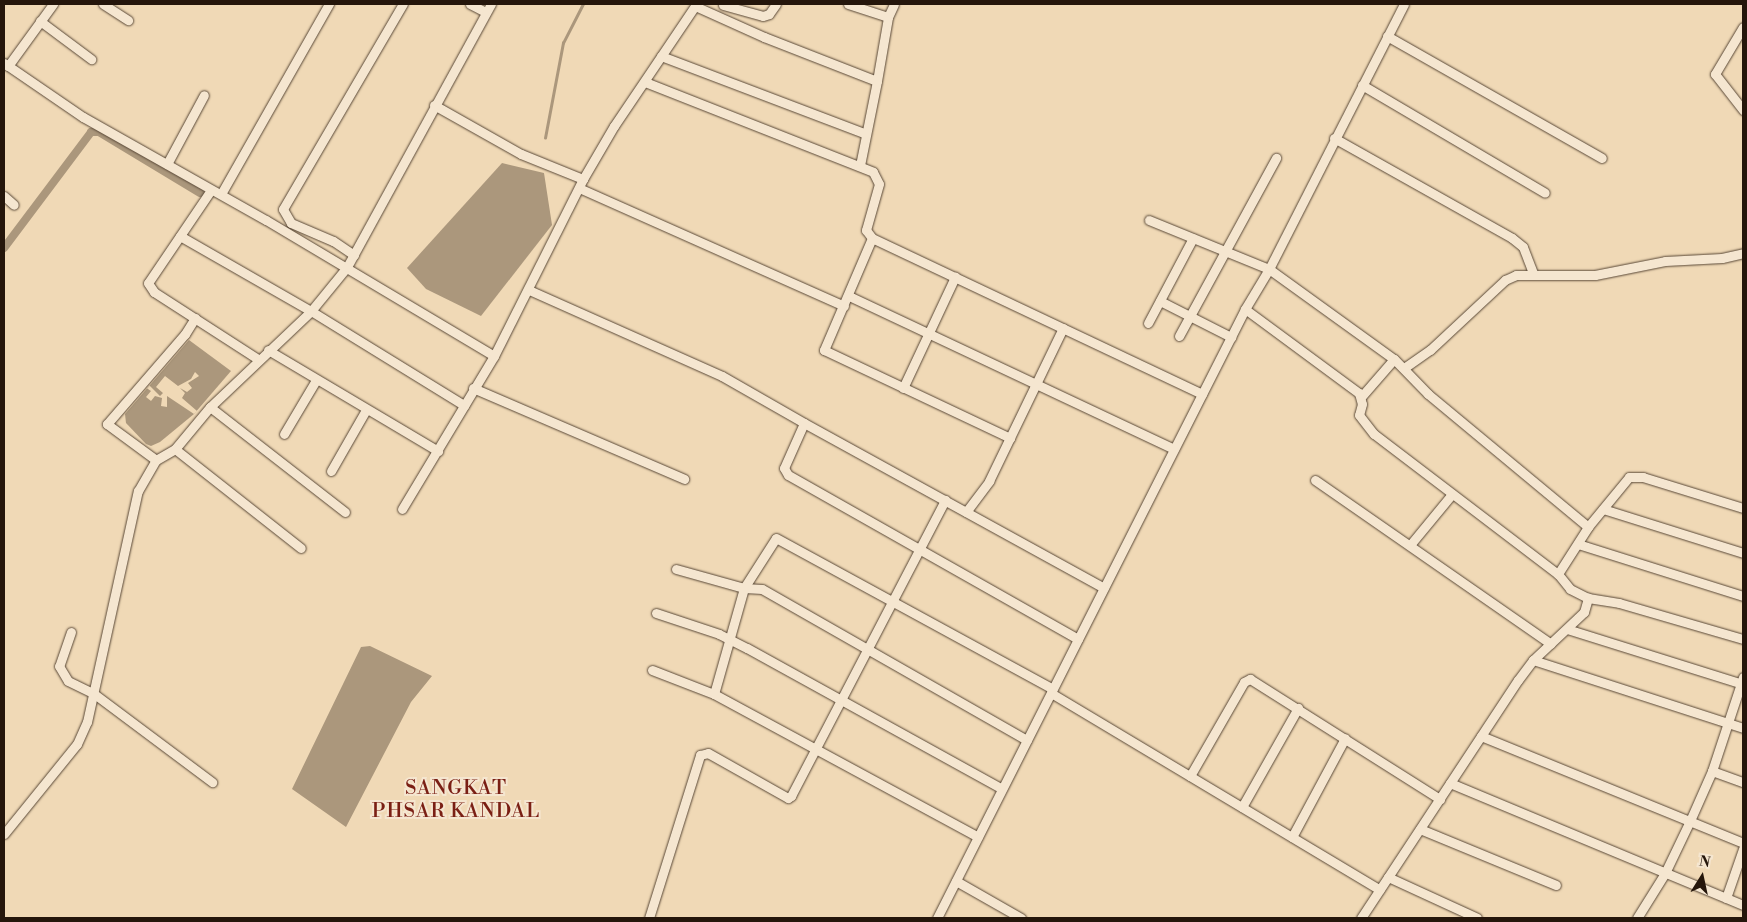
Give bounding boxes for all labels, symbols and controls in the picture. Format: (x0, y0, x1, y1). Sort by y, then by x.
district label: SANGKAT PHSAR KANDAL (370, 776, 542, 823)
north arrow (1677, 852, 1727, 902)
text: N (1698, 852, 1712, 872)

